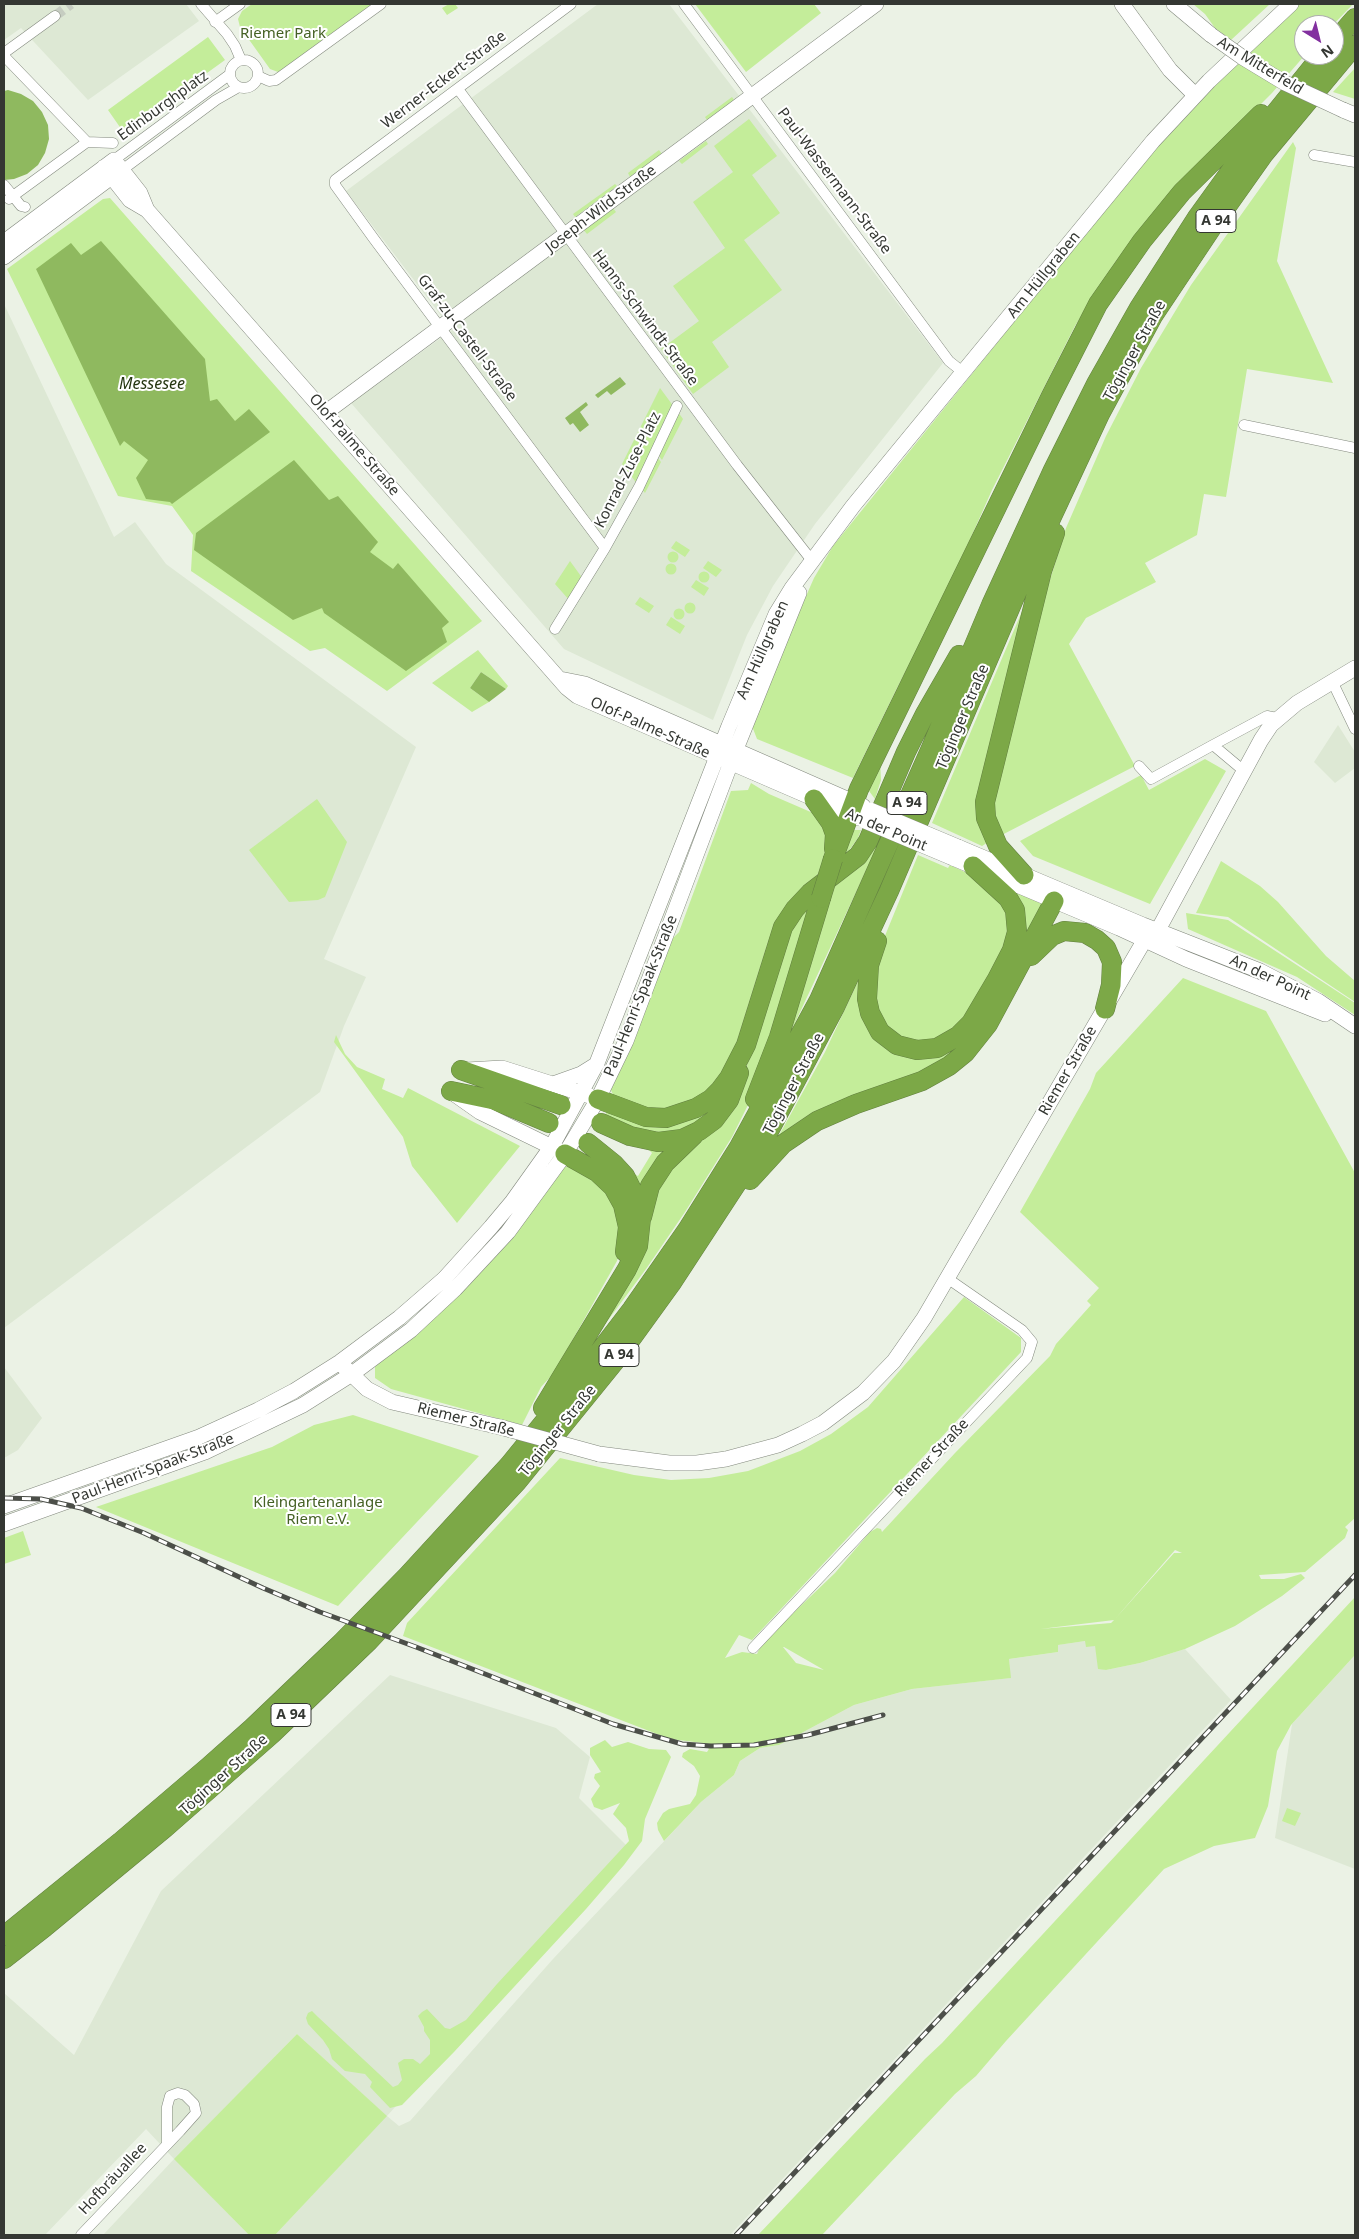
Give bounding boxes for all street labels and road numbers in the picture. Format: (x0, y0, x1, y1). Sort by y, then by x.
street label: Werner-Eckert-Straße (378, 27, 510, 133)
street label: Am Mitterfeld (1214, 33, 1306, 99)
street label: Edinburghplatz (114, 67, 212, 145)
street label: Paul-Wassermann-Straße (773, 104, 895, 258)
street label: Joseph-Wild-Straße (542, 162, 660, 256)
road number: A 94 (1196, 210, 1236, 232)
street label: Am Hüllgraben (1004, 228, 1084, 322)
street label: Hanns-Schwindt-Straße (588, 247, 702, 389)
street label: Graf-zu-Castell-Straße (414, 271, 520, 405)
street label: Töginger Straße (1100, 297, 1170, 405)
street label: Olof-Palme-Straße (305, 390, 403, 500)
street label: Konrad-Zuse-Platz (591, 409, 665, 531)
street label: Am Hüllgraben (733, 598, 793, 702)
street label: Töginger Straße (933, 662, 993, 772)
street label: Olof-Palme-Straße (587, 694, 713, 762)
road number: A 94 (887, 791, 927, 814)
street label: An der Point (842, 805, 930, 855)
street label: Paul-Henri-Spaak-Straße (600, 913, 682, 1079)
street label: An der Point (1227, 951, 1313, 1005)
street label: Riemer Straße (1035, 1023, 1101, 1119)
street label: Töginger Straße (760, 1030, 828, 1138)
road number: A 94 (599, 1344, 639, 1366)
street label: Töginger Straße (516, 1382, 600, 1480)
street label: Riemer Straße (415, 1399, 517, 1441)
street label: Riemer Straße (891, 1415, 973, 1501)
street label: Paul-Henri-Spaak-Straße (69, 1430, 237, 1508)
road number: A 94 (271, 1704, 311, 1726)
street label: Töginger Straße (176, 1731, 272, 1819)
street label: Hofbräuallee (75, 2140, 151, 2218)

